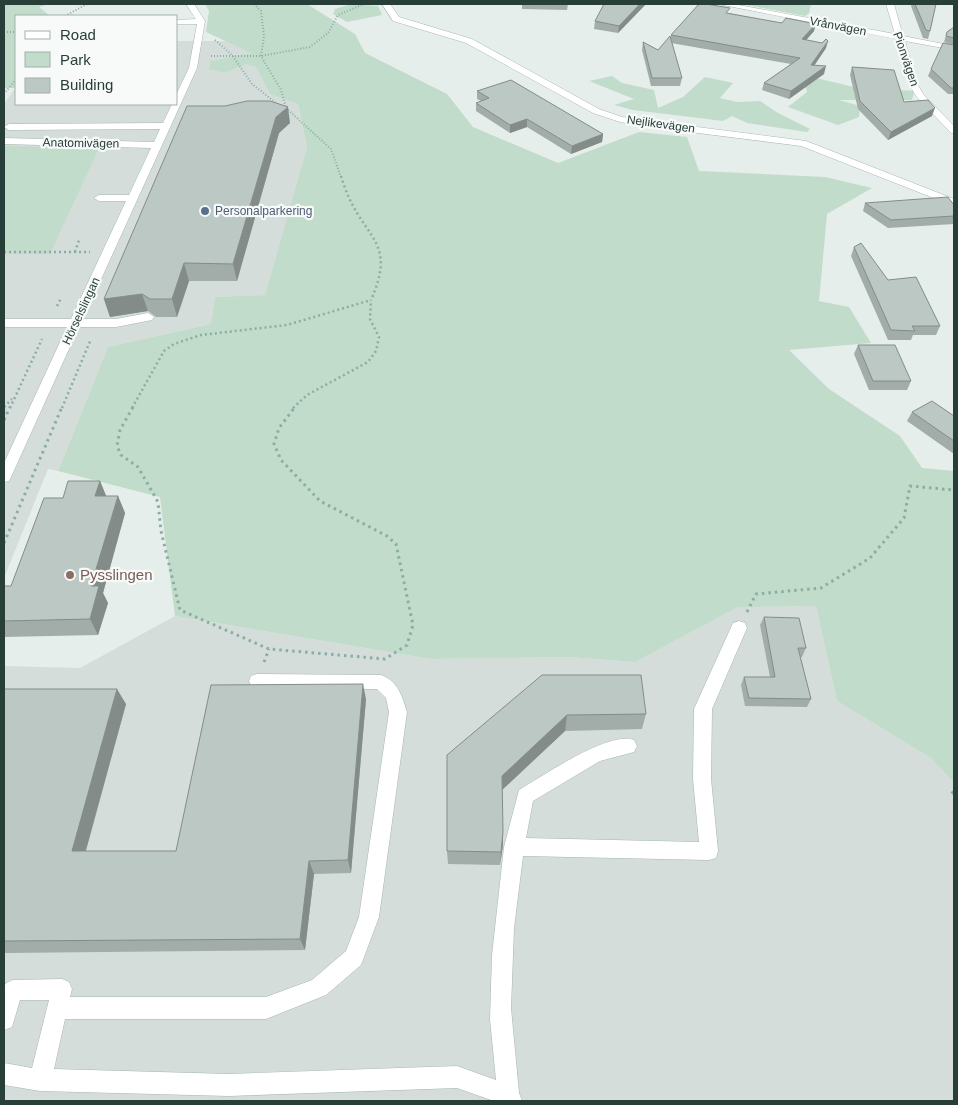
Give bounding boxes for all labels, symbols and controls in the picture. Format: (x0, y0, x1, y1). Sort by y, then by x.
street label: Vrånvägen (808, 14, 868, 38)
legend (15, 15, 178, 105)
text: Road (60, 26, 96, 43)
street label: Pionvägen (890, 30, 922, 88)
text: Park (60, 51, 91, 68)
text: Building (60, 76, 113, 93)
street label: Nejlikevägen (626, 112, 696, 136)
street label: Anatomivägen (43, 135, 119, 151)
place label: Personalparkering (215, 204, 312, 218)
marker: Personalparkering (199, 205, 211, 217)
street label: Hörselslingan (59, 275, 103, 347)
place label: Pysslingen (80, 566, 153, 583)
marker: Pysslingen (64, 569, 76, 581)

